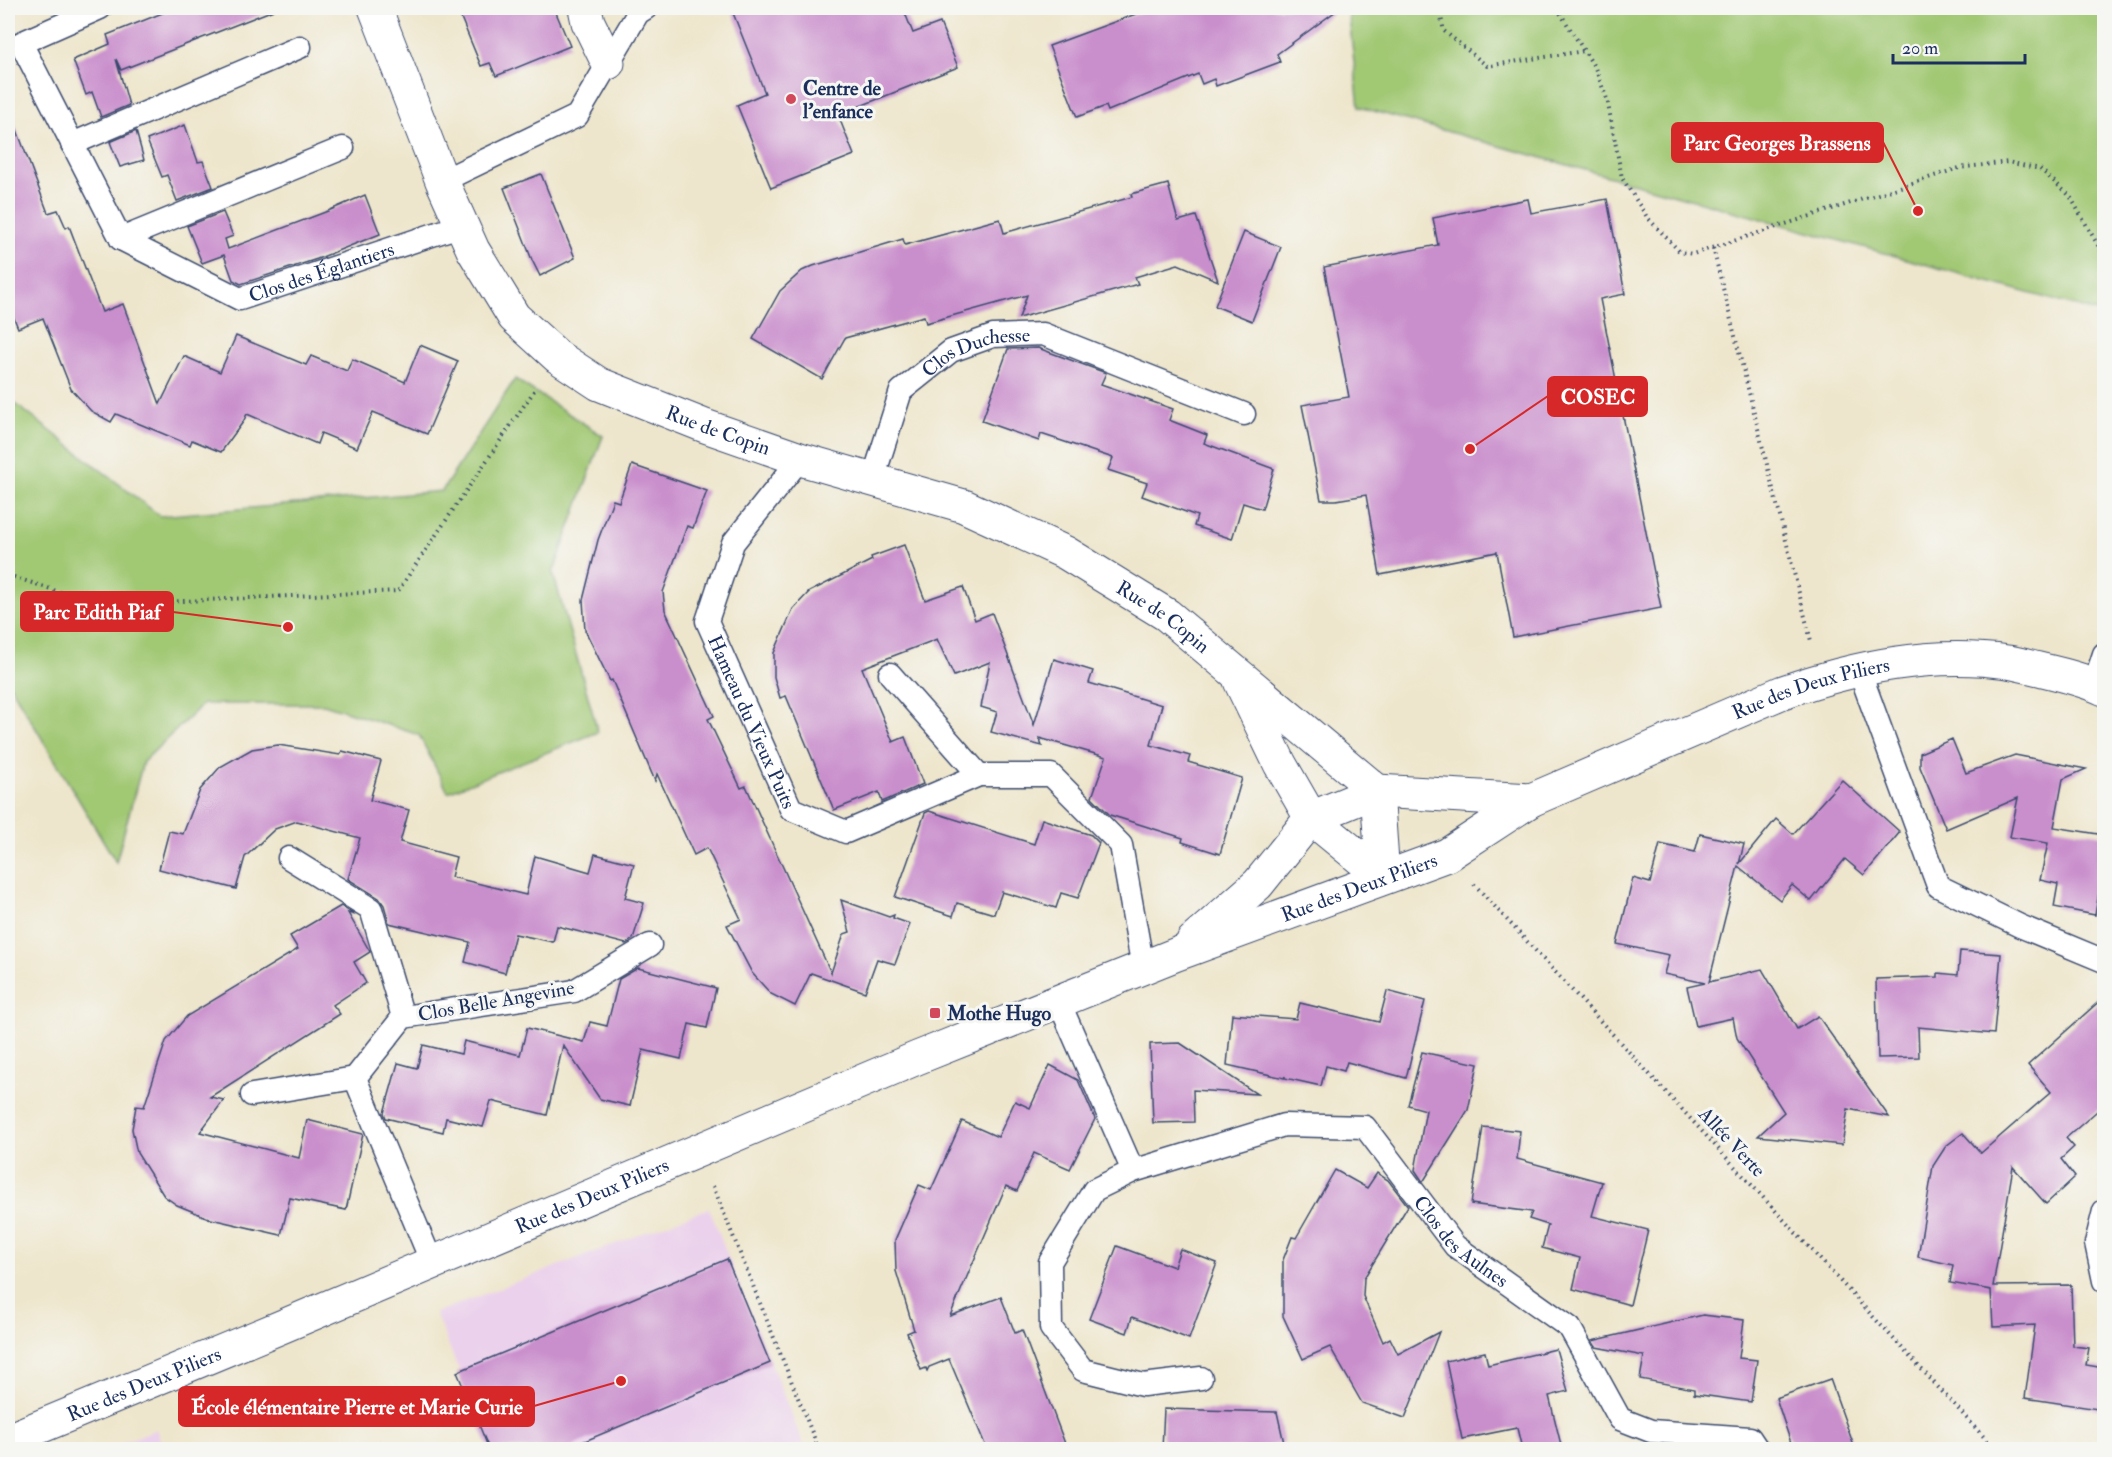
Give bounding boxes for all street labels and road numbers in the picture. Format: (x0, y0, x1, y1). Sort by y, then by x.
street label: Clos des Églantiers (245, 236, 397, 308)
street label: Clos Duchesse (916, 322, 1031, 382)
street label: Rue de Copin (662, 399, 774, 460)
street label: Rue de Copin (1112, 575, 1215, 658)
street label: Hameau du Vieux Puits (702, 631, 802, 813)
street label: Rue des Deux Piliers (1728, 652, 1892, 725)
street label: Rue des Deux Piliers (1278, 847, 1441, 927)
street label: Clos Belle Angevine (416, 975, 576, 1027)
street label: Allée Verte (1693, 1101, 1771, 1182)
street label: Rue des Deux Piliers (511, 1152, 673, 1239)
street label: Clos des Aulnes (1408, 1190, 1513, 1293)
street label: Rue des Deux Piliers (63, 1341, 225, 1427)

